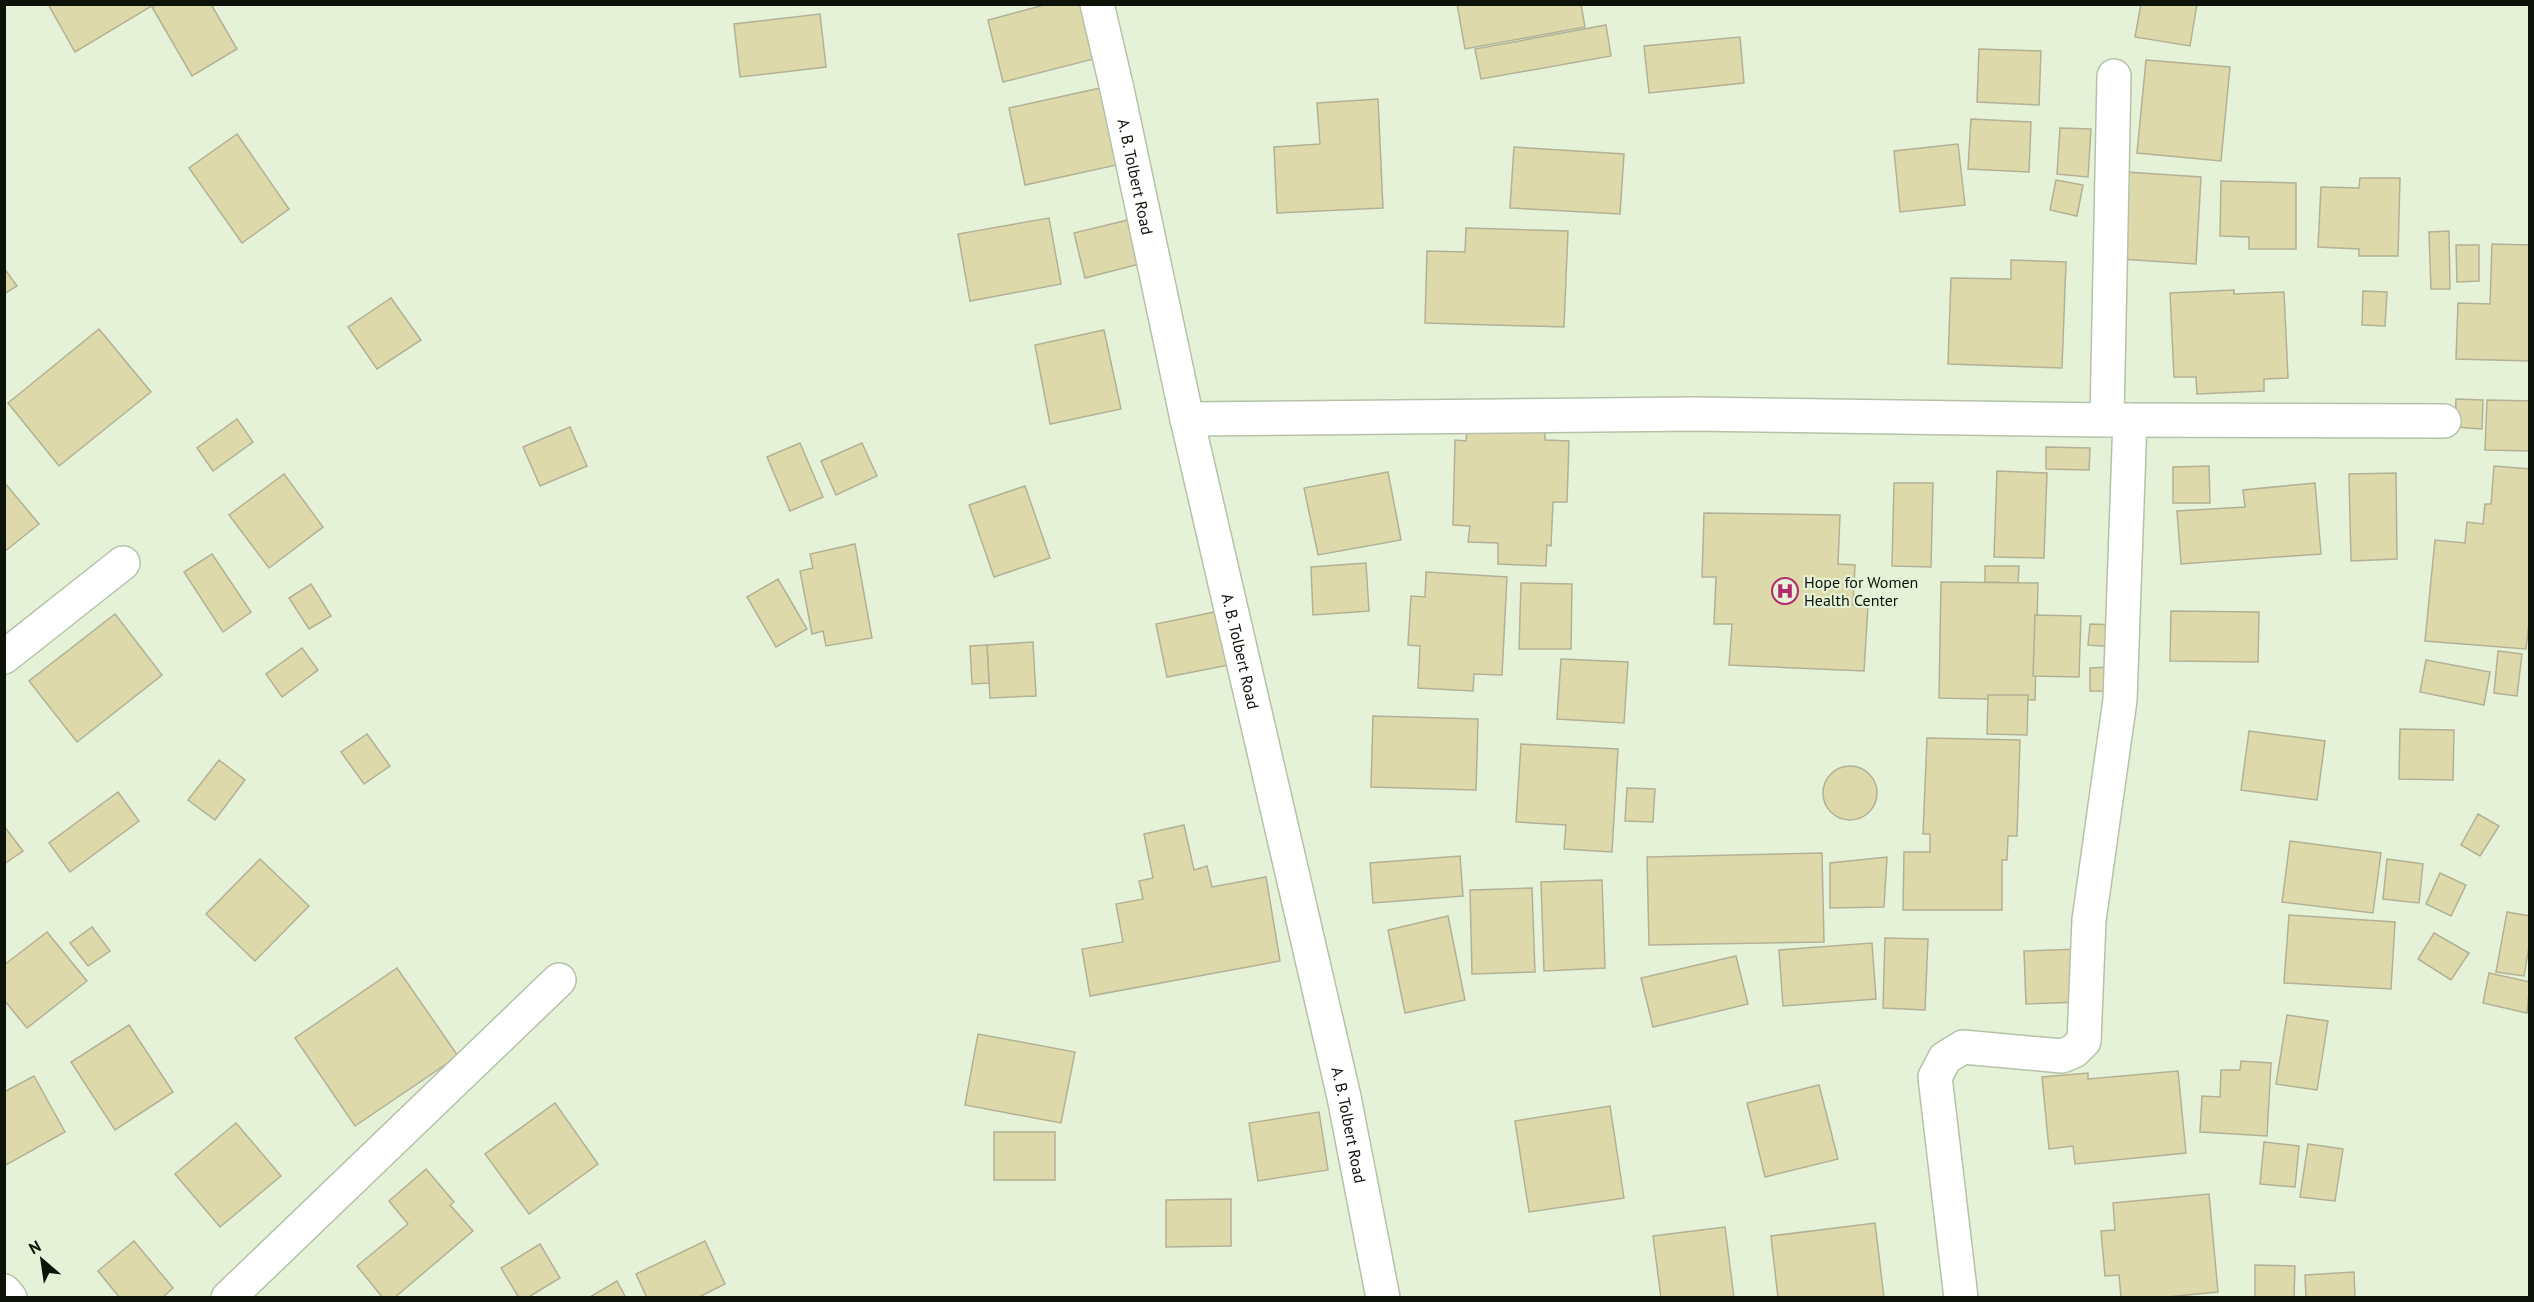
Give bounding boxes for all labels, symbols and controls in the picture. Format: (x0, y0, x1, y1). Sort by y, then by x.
street label: A. B. Tolbert Road (1114, 117, 1158, 237)
place label: Hope for Women Health Center (1804, 572, 1918, 610)
hospital icon: Hope for Women Health Center (1770, 576, 1800, 606)
street label: A. B. Tolbert Road (1218, 591, 1264, 711)
street label: A. B. Tolbert Road (1327, 1065, 1370, 1185)
north arrow (12, 1230, 72, 1290)
text: N (25, 1236, 44, 1258)

